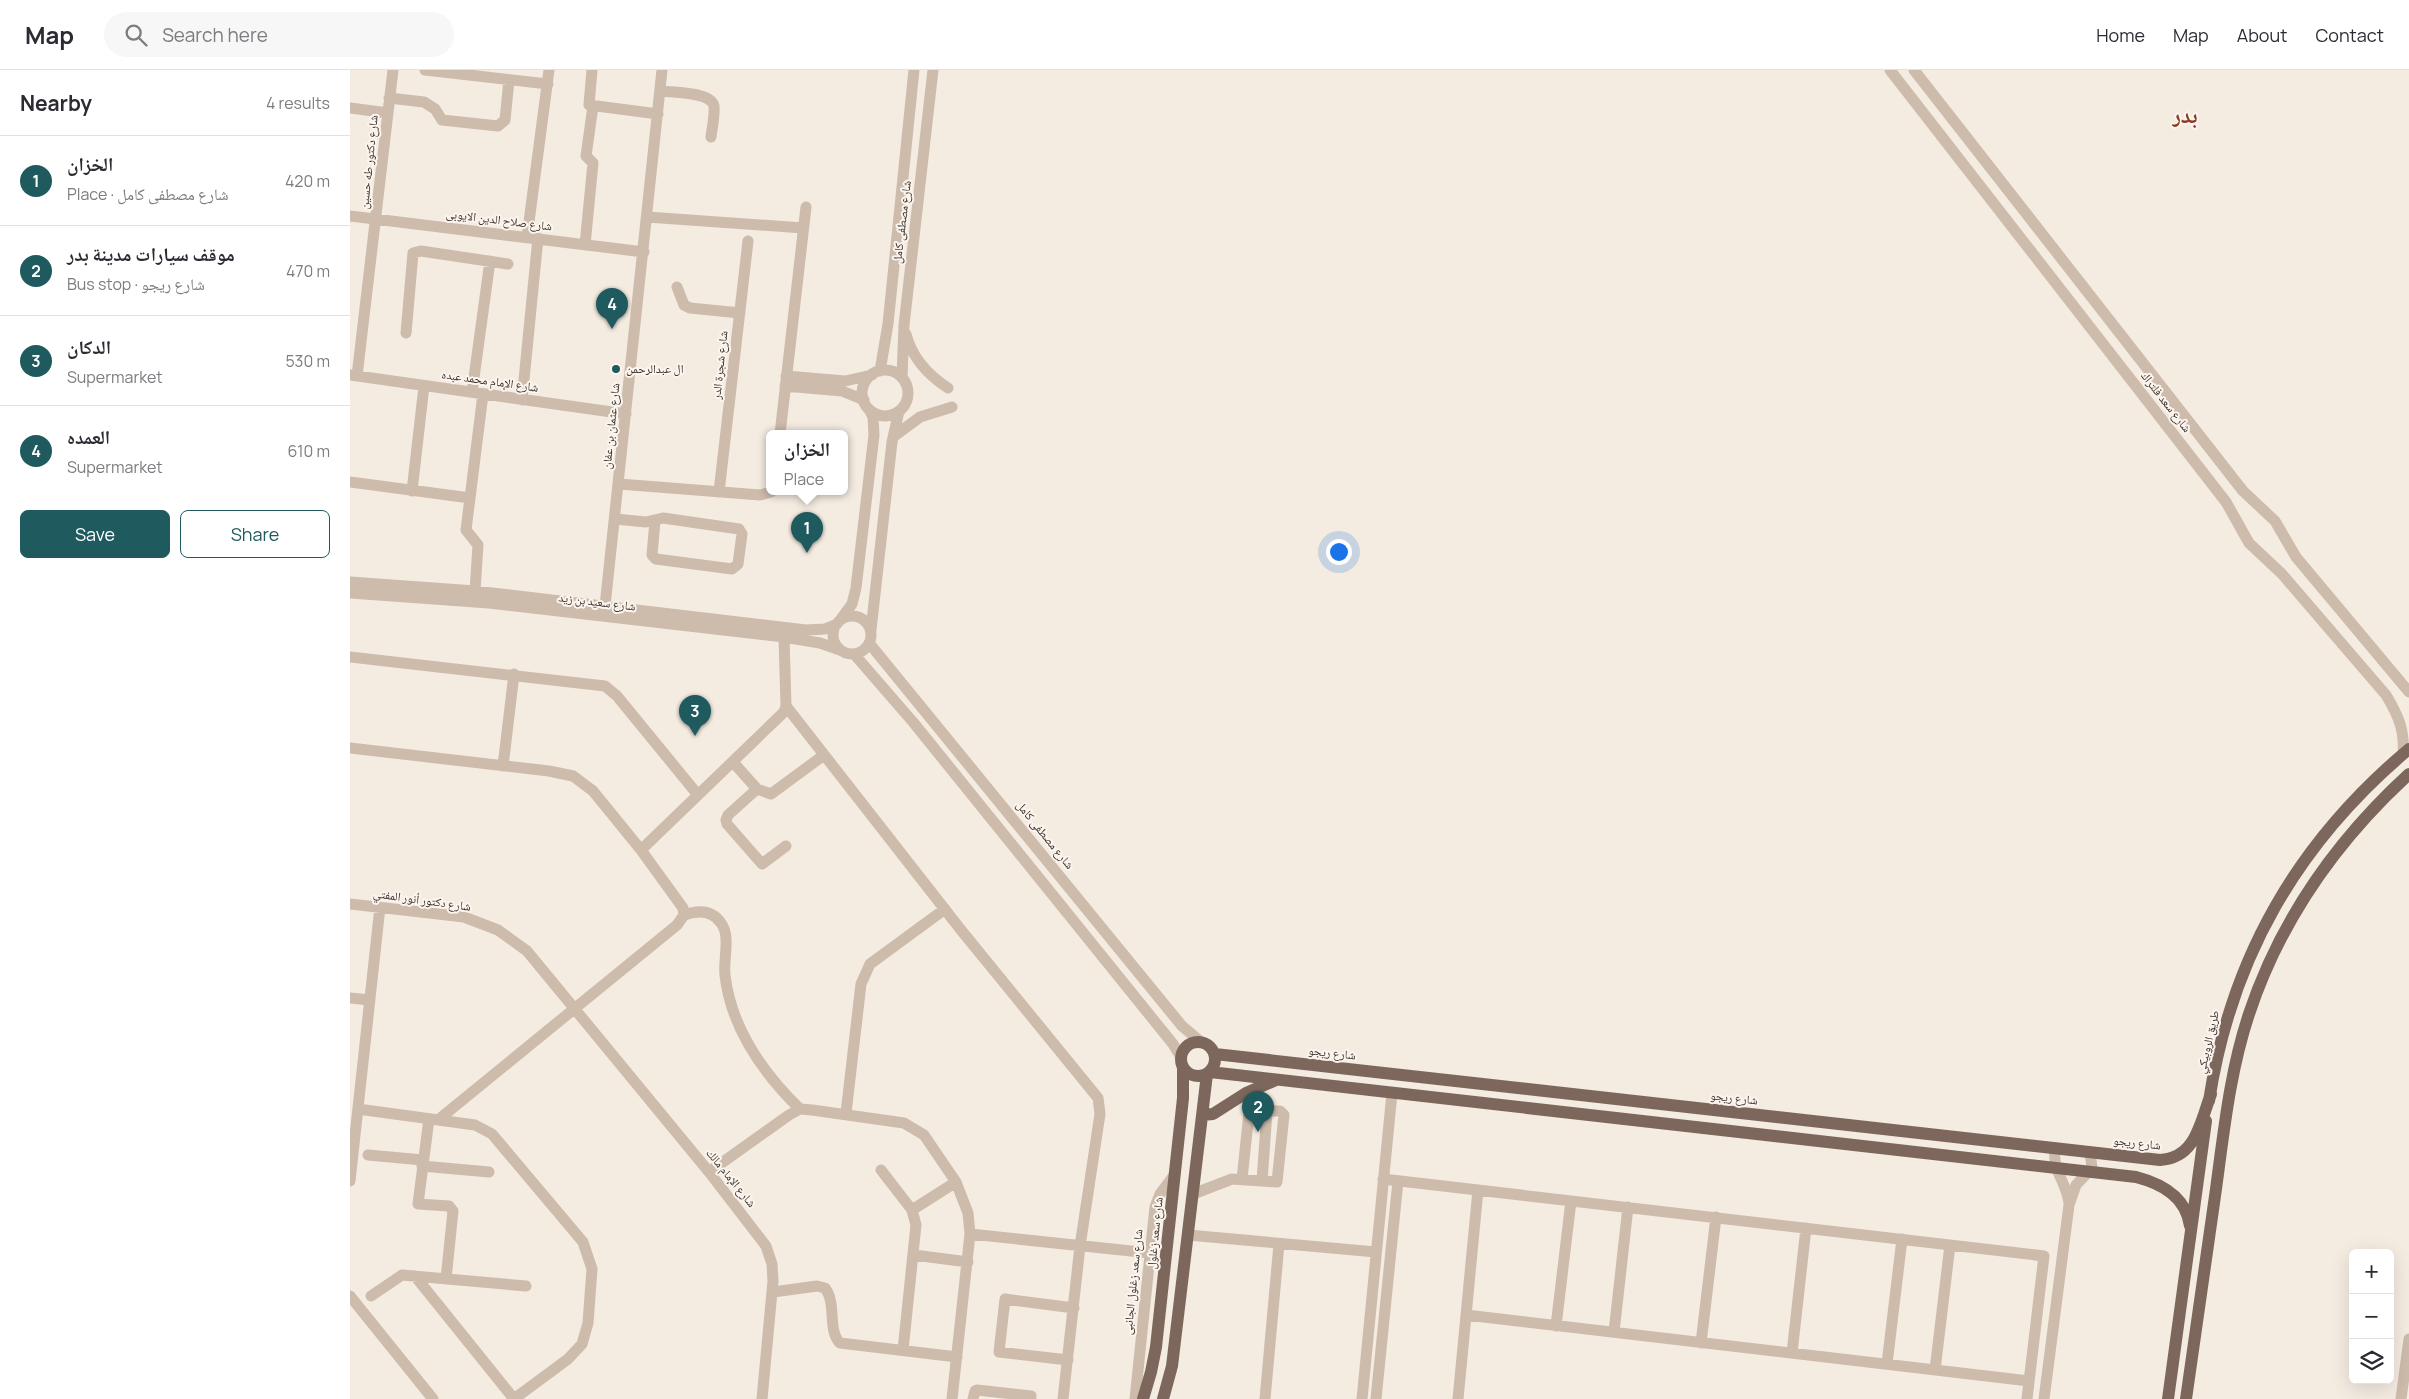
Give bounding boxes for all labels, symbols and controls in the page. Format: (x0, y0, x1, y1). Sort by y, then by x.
search box (104, 12, 454, 57)
text: Map (25, 18, 74, 51)
icon: search (122, 21, 150, 49)
text: Search here (162, 22, 268, 48)
text: Home (2096, 23, 2145, 47)
text: Map (2173, 23, 2209, 47)
text: About (2237, 23, 2287, 47)
text: Contact (2315, 23, 2384, 47)
text: Nearby (20, 89, 92, 117)
text: 4 results (266, 92, 330, 114)
district label: بدر (2171, 100, 2198, 130)
street label: شارع دكتور طه حسين (355, 114, 382, 210)
text: الخزان (67, 151, 113, 177)
text: 1 (32, 170, 40, 192)
text: 420 m (285, 170, 330, 192)
street label: شارع مصطفى كامل (888, 179, 915, 264)
text: Place · شارع مصطفى كامل (67, 183, 229, 205)
street label: شارع صلاح الدين الايوبى (445, 205, 553, 234)
text: موقف سيارات مدينة بدر (67, 241, 235, 267)
text: 2 (31, 260, 41, 282)
text: 470 m (286, 260, 330, 282)
text: Bus stop · شارع ريجو (67, 273, 205, 295)
pin: 4 (596, 288, 628, 329)
street label: شارع شجرة الدر (707, 330, 732, 401)
text: الدكان (67, 334, 111, 360)
text: 3 (31, 350, 41, 372)
text: 530 m (285, 350, 330, 372)
place label: ال عبدالرحمن (626, 360, 684, 377)
marker: ال عبدالرحمن (610, 363, 622, 375)
street label: شارع الإمام محمد عبده (441, 365, 540, 396)
text: Supermarket (67, 366, 163, 388)
street label: شارع سعد فلتراك (2137, 368, 2196, 436)
street label: شارع عثمان بن عفان (598, 382, 623, 470)
text: العمده (67, 424, 110, 450)
popup (766, 430, 848, 495)
text: الخزان (784, 436, 830, 462)
text: 4 (31, 440, 41, 462)
text: 610 m (288, 440, 330, 462)
text: Supermarket (67, 456, 163, 478)
text: Place (784, 468, 824, 490)
button: Save (20, 510, 170, 558)
button: Share (180, 510, 330, 558)
pin: 1 (791, 512, 823, 553)
your location (1326, 539, 1352, 565)
street label: شارع سعيد بن زيد (557, 588, 637, 615)
pin: 3 (679, 695, 711, 736)
street label: شارع مصطفى كامل (1013, 797, 1078, 873)
street label: شارع دكتور أنور المفتي (372, 884, 472, 917)
street label: طريق الروبيكي (2192, 1009, 2225, 1076)
street label: شارع ريجو (1308, 1042, 1357, 1063)
street label: شارع ريجو (1710, 1087, 1759, 1108)
pin: 2 (1242, 1091, 1274, 1132)
street label: شارع ريجو (2113, 1132, 2162, 1153)
street label: شارع الإمام مالك (702, 1145, 760, 1211)
street label: شارع سعد زغلول (1142, 1196, 1167, 1270)
street label: شارع سعد زغلول الجانبى (1118, 1228, 1147, 1336)
map controls (2349, 1249, 2394, 1384)
button: + (2349, 1249, 2394, 1294)
button: − (2349, 1294, 2394, 1339)
button: layers (2349, 1339, 2394, 1384)

